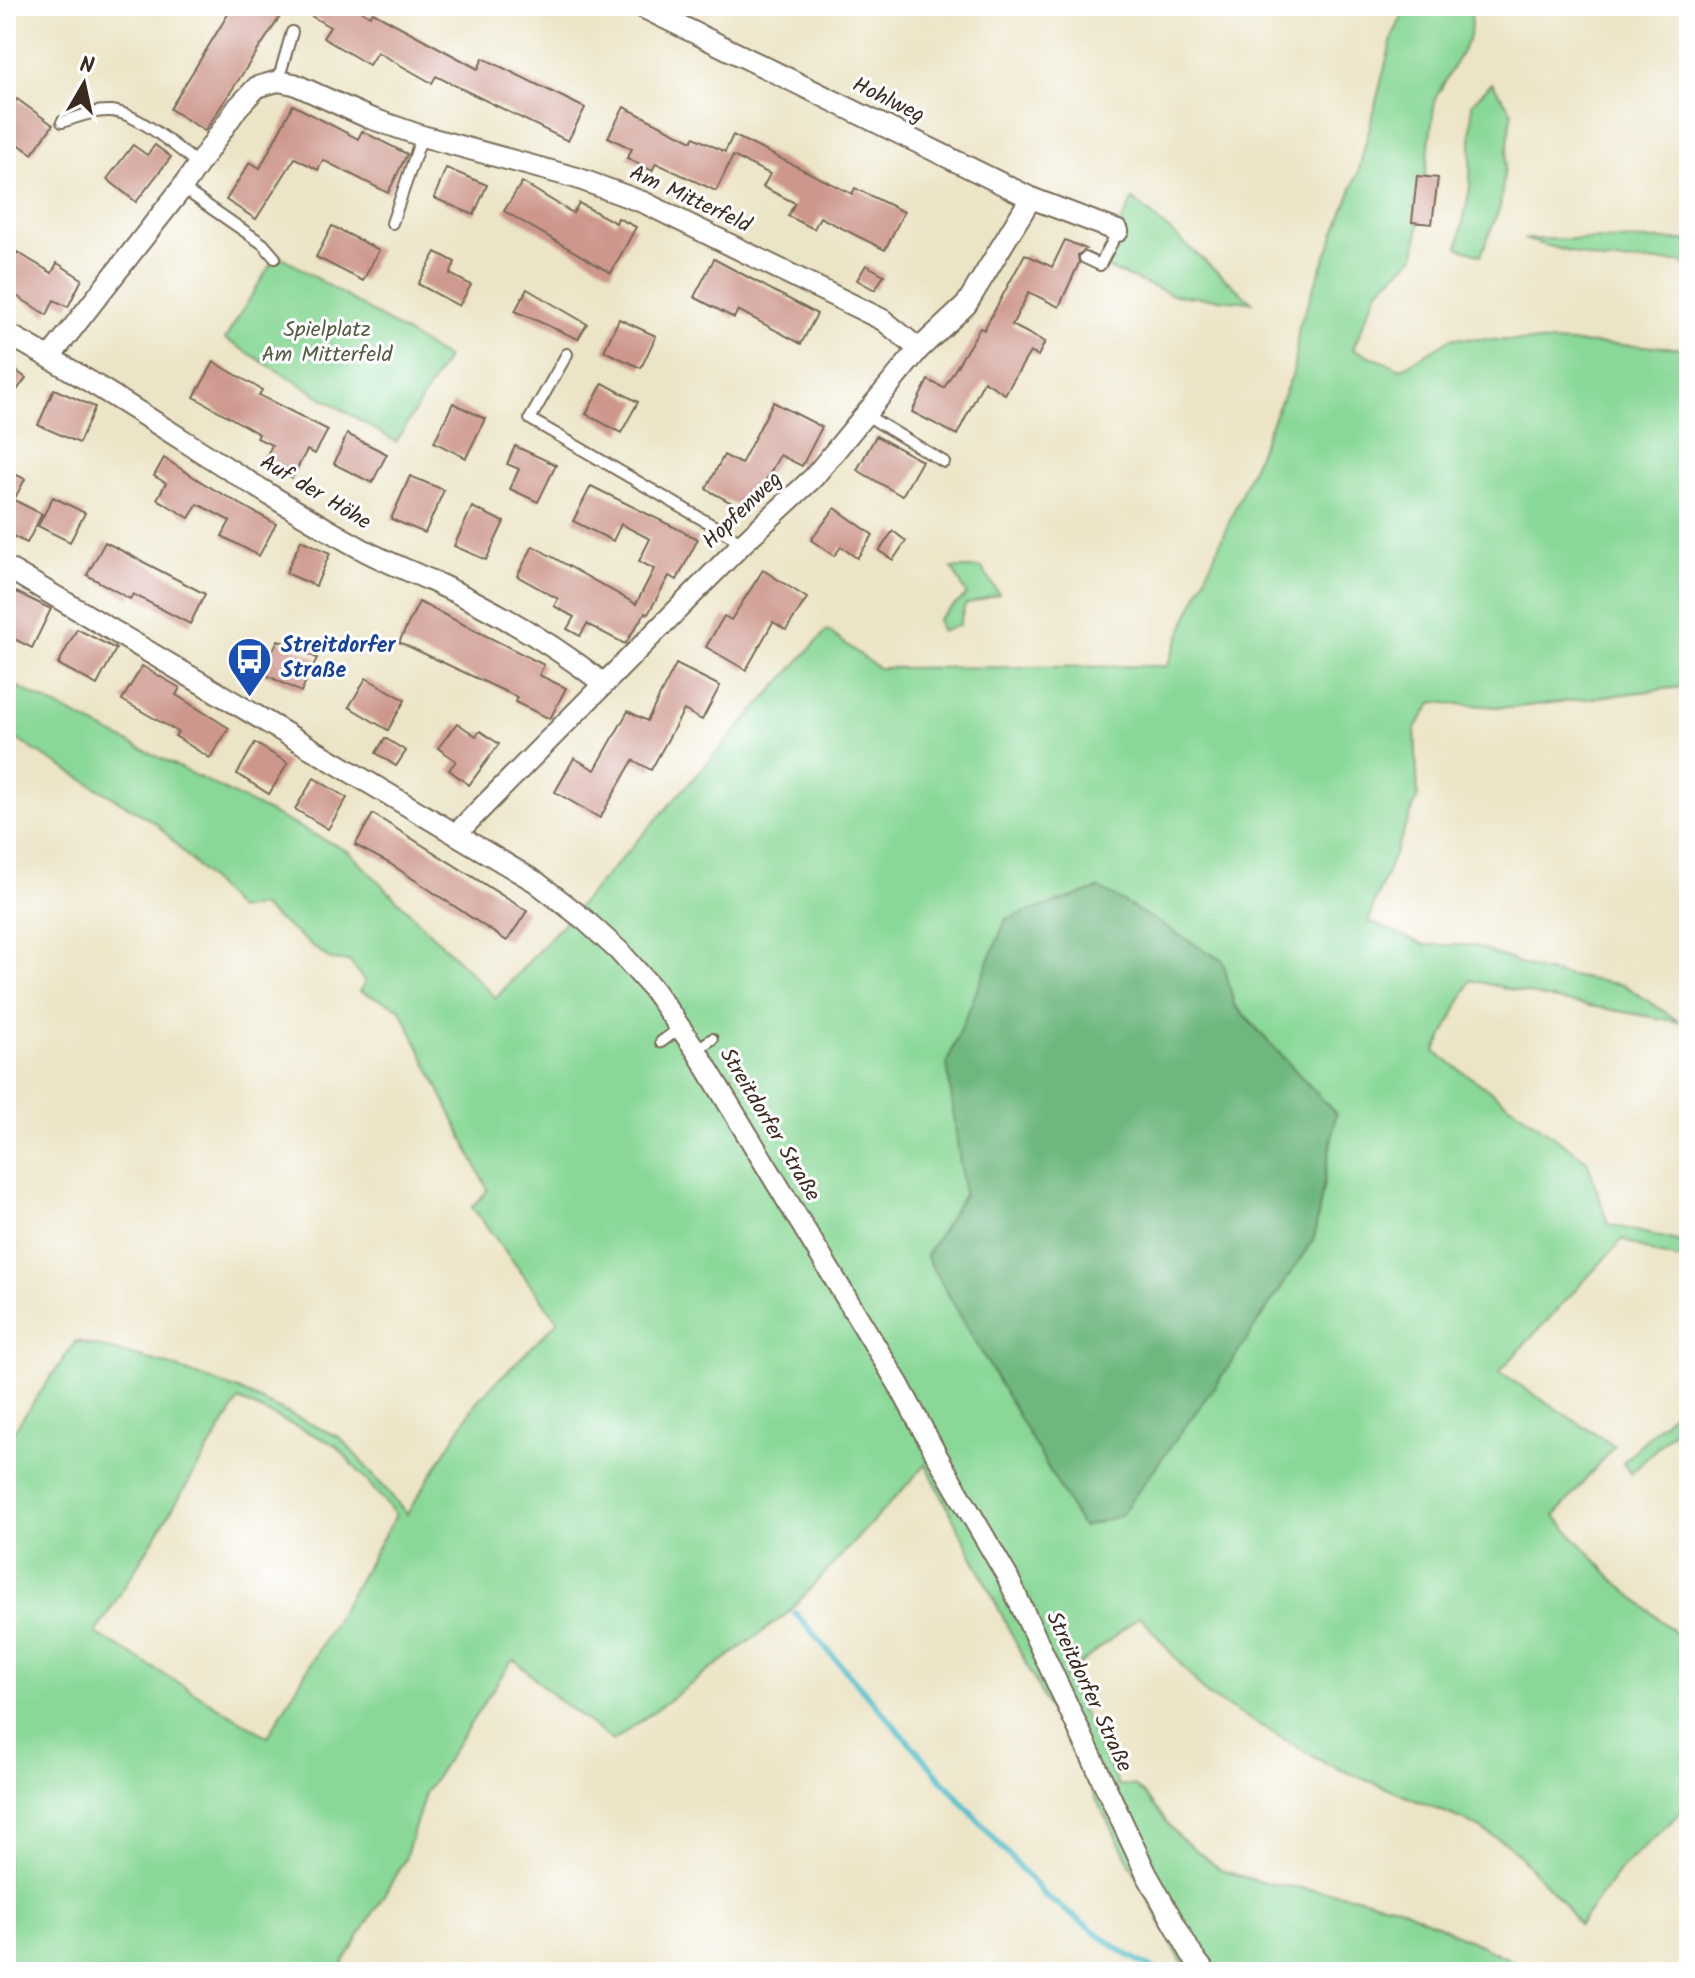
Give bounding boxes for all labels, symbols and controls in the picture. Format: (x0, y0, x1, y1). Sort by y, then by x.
north arrow (44, 44, 124, 124)
text: N (77, 48, 96, 85)
street label: Hohlweg (846, 68, 930, 134)
street label: Am Mitterfeld (623, 156, 758, 244)
park label: Spielplatz Am Mitterfeld (261, 313, 394, 373)
street label: Auf der Höhe (253, 446, 377, 540)
street label: Hopfenweg (695, 464, 791, 558)
place label: Streitdorfer Straße (281, 629, 397, 689)
bus stop icon: Streitdorfer Straße (226, 635, 274, 698)
street label: Streitdorfer Straße (709, 1041, 829, 1209)
street label: Streitdorfer Straße (1035, 1606, 1141, 1778)

